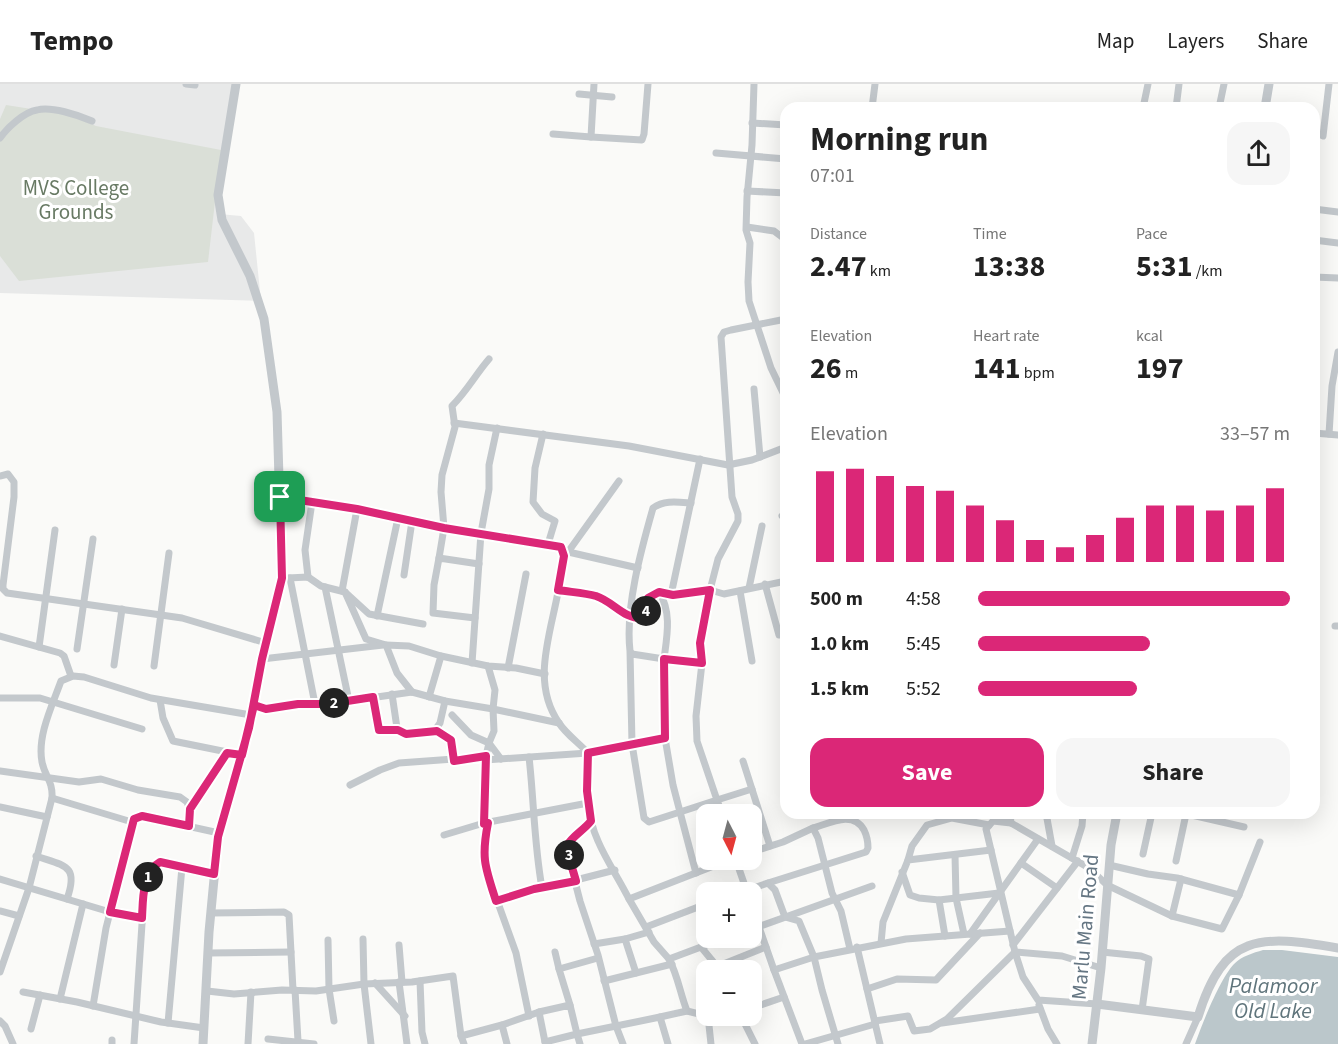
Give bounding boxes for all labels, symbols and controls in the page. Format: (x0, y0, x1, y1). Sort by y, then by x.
text: Tempo (30, 21, 114, 61)
text: Map (1097, 26, 1134, 56)
text: Layers (1167, 26, 1224, 56)
text: Share (1257, 26, 1308, 56)
text: Morning run (810, 116, 988, 163)
button: share (1227, 122, 1290, 185)
text: 07:01 (810, 162, 855, 190)
park label: MVS College Grounds (23, 173, 129, 227)
text: Distance (810, 223, 867, 245)
text: Time (973, 223, 1007, 245)
text: Pace (1136, 223, 1167, 245)
text: 2.47 (810, 245, 867, 288)
text: 13:38 (973, 245, 1045, 288)
text: 5:31 (1136, 245, 1193, 288)
text: km (867, 260, 891, 282)
text: /km (1193, 260, 1223, 282)
text: Elevation (810, 325, 872, 347)
text: Heart rate (973, 325, 1040, 347)
text: kcal (1136, 325, 1163, 347)
text: 26 (810, 347, 842, 390)
text: 141 (973, 347, 1021, 390)
text: 197 (1136, 347, 1184, 390)
text: m (842, 362, 858, 384)
text: bpm (1021, 362, 1055, 384)
text: Elevation (810, 420, 888, 448)
text: 33–57 m (1220, 420, 1290, 448)
pin (254, 471, 305, 522)
icon: arrive (263, 480, 296, 513)
text: 500 m (810, 585, 863, 613)
text: 4:58 (906, 585, 941, 613)
pin: 4 (631, 596, 661, 626)
text: 4 (642, 600, 650, 622)
text: 1.0 km (810, 630, 869, 658)
text: 5:45 (906, 630, 941, 658)
text: 1.5 km (810, 675, 869, 703)
text: 5:52 (906, 675, 941, 703)
pin: 2 (319, 688, 349, 718)
text: 2 (330, 692, 338, 714)
button: Save (810, 738, 1044, 807)
button: Share (1056, 738, 1290, 807)
north arrow (696, 804, 762, 870)
map controls (696, 804, 762, 1026)
pin: 3 (554, 840, 584, 870)
text: 3 (565, 844, 573, 866)
street label: Marlu Main Road (1064, 853, 1106, 1001)
pin: 1 (133, 862, 163, 892)
text: 1 (144, 866, 152, 888)
button: + (696, 882, 762, 948)
button: − (696, 960, 762, 1026)
water label: Palamoor Old Lake (1229, 970, 1319, 1027)

